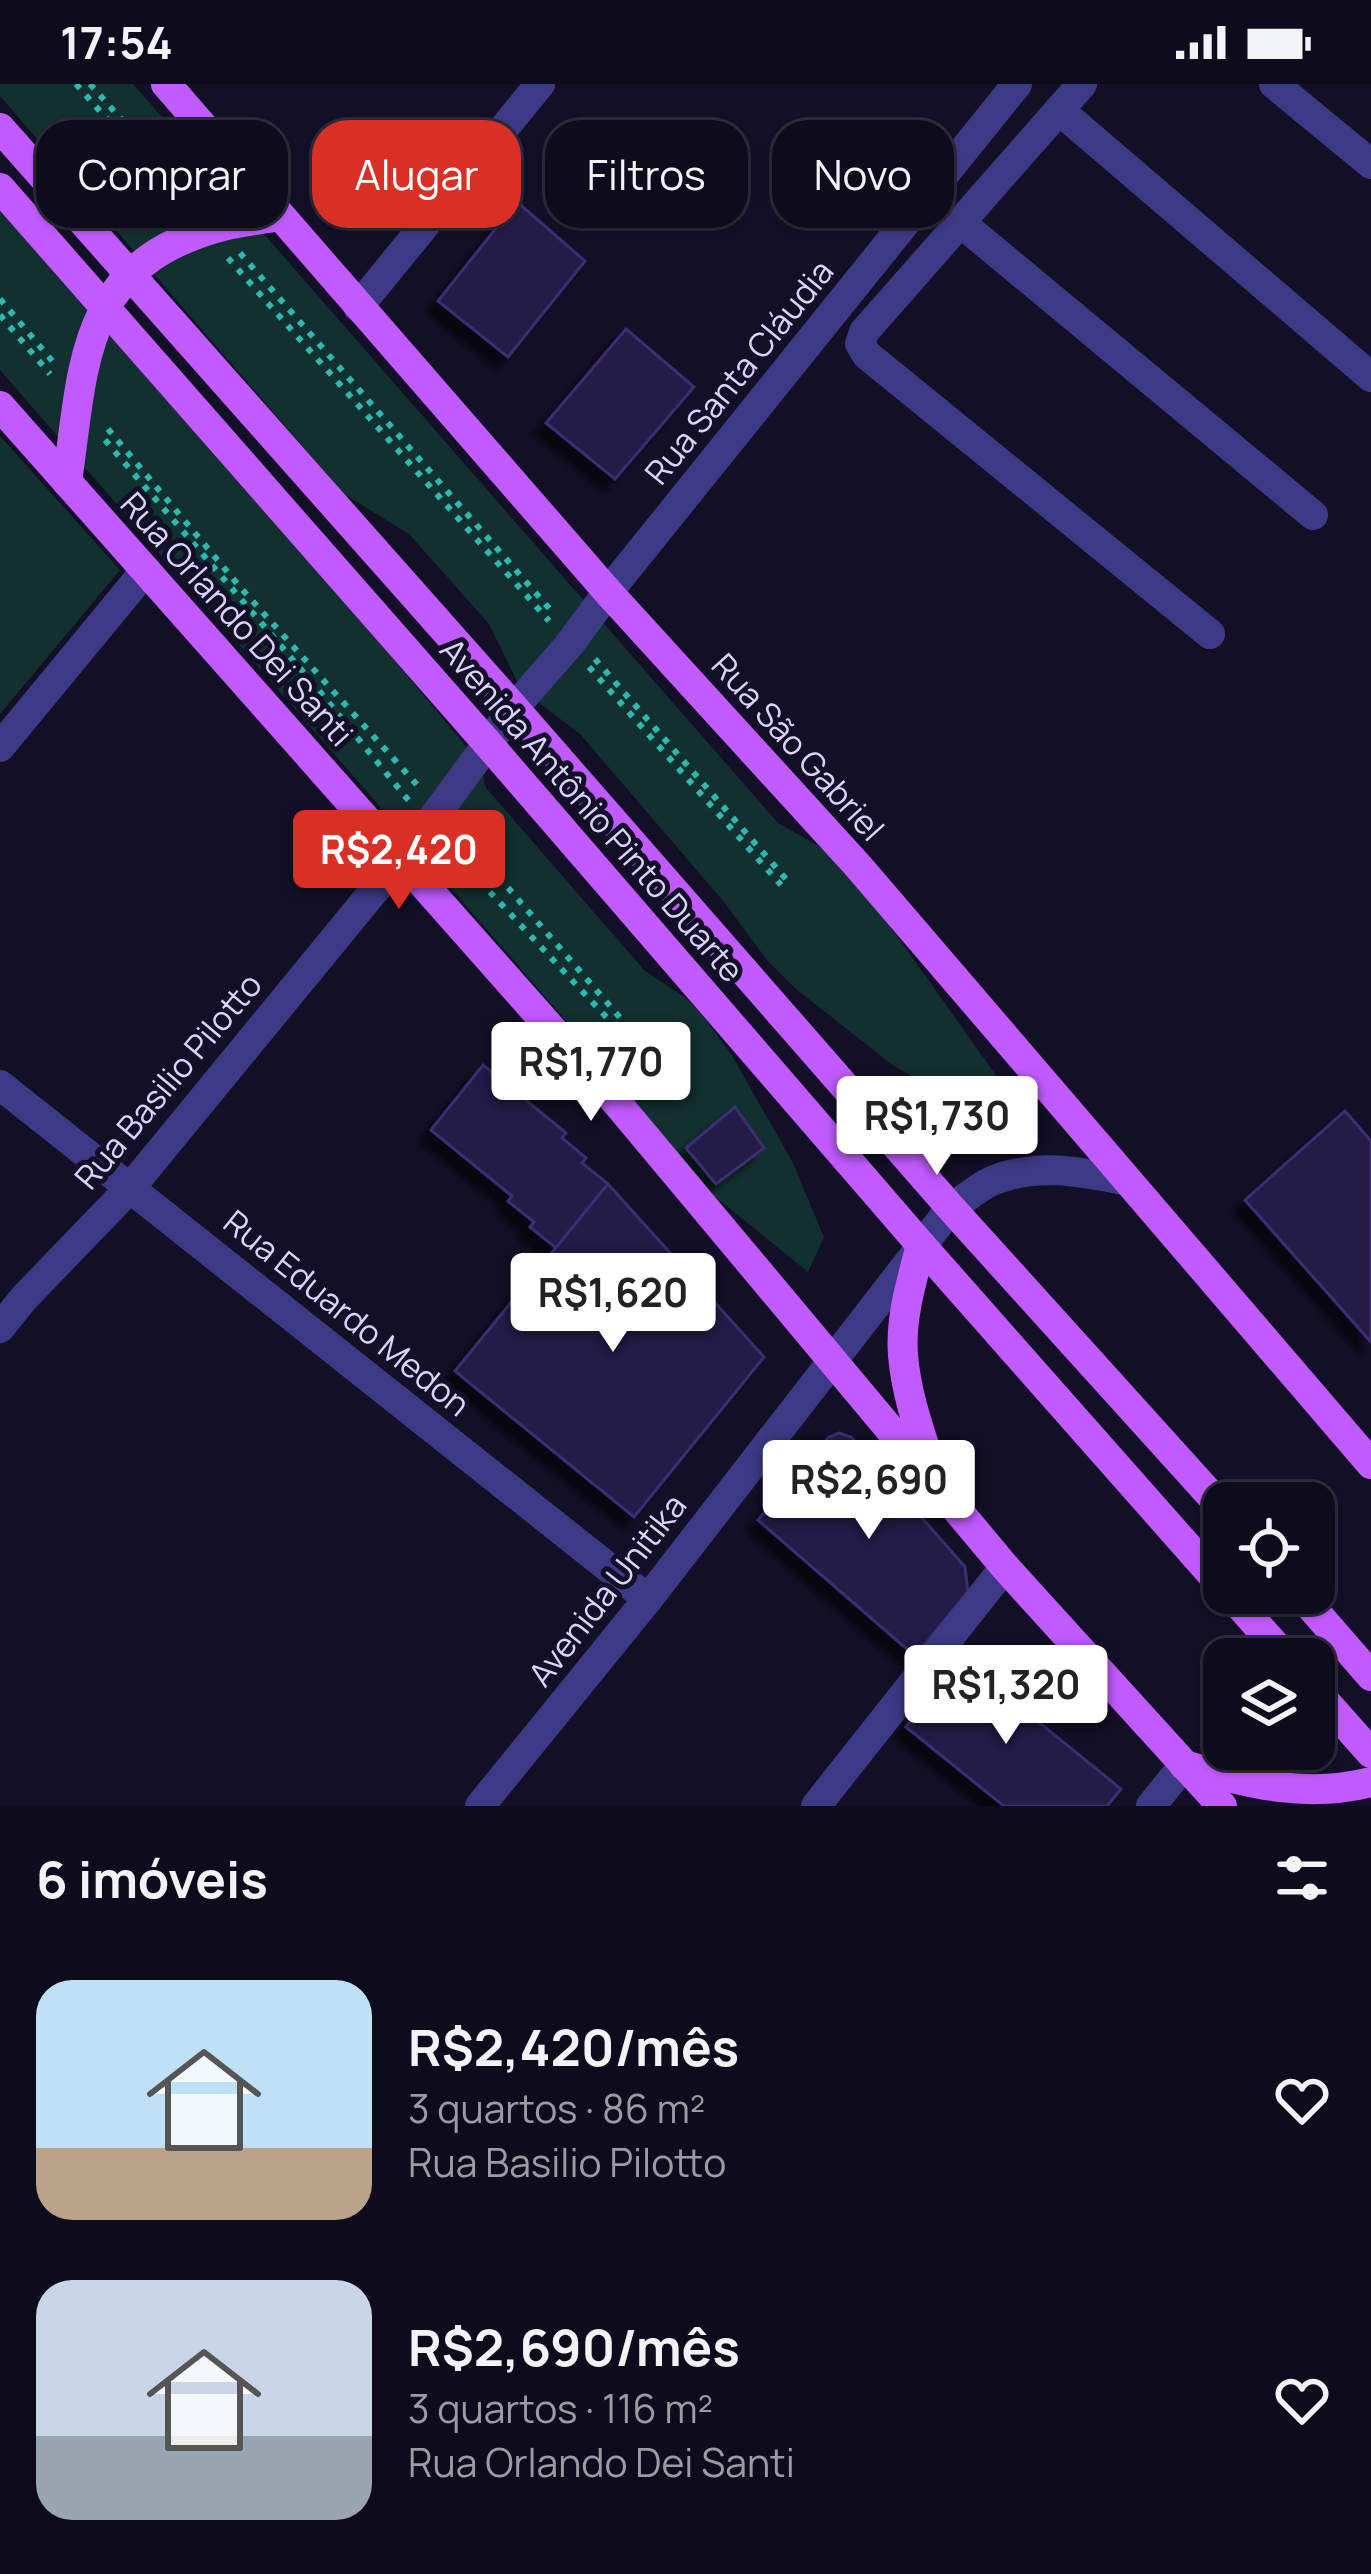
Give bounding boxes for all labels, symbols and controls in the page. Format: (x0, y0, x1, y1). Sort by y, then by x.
text: 17:54 (60, 11, 173, 73)
chip: Comprar (36, 120, 288, 228)
chip: Alugar (312, 120, 521, 228)
chip: Filtros (545, 120, 748, 228)
chip: Novo (772, 120, 954, 228)
street label: Rua Santa Cláudia (634, 250, 843, 493)
street label: Rua Orlando Dei Santi (111, 482, 364, 755)
street label: Avenida Antônio Pinto Duarte (430, 628, 754, 991)
street label: Rua São Gabriel (702, 643, 895, 850)
pin: R$2,420 (288, 810, 510, 912)
text: R$2,420 (320, 822, 478, 876)
street label: Rua Basilio Pilotto (64, 963, 271, 1198)
pin: R$1,770 (480, 1022, 702, 1124)
text: R$1,770 (518, 1034, 664, 1088)
pin: R$1,730 (826, 1076, 1048, 1178)
text: R$1,730 (864, 1088, 1010, 1142)
street label: Rua Eduardo Medon (215, 1199, 480, 1426)
pin: R$1,620 (502, 1253, 724, 1355)
text: R$1,620 (538, 1265, 688, 1319)
pin: R$2,690 (758, 1440, 980, 1542)
text: R$2,690 (790, 1452, 948, 1506)
map controls (1203, 1482, 1335, 1770)
button: locate (1203, 1482, 1335, 1614)
street label: Avenida Unitika (517, 1484, 696, 1695)
button: layers (1203, 1638, 1335, 1770)
pin: R$1,320 (895, 1645, 1117, 1747)
text: R$1,320 (931, 1657, 1081, 1711)
text: 6 imóveis (36, 1844, 268, 1913)
icon: filters (1269, 1845, 1335, 1911)
text: R$2,420/mês (408, 2012, 739, 2081)
icon: home (132, 2028, 276, 2172)
icon: heart (1269, 2067, 1335, 2133)
text: 3 quartos · 86 m² (408, 2081, 705, 2135)
text: Rua Basilio Pilotto (408, 2135, 726, 2189)
text: R$2,690/mês (408, 2312, 740, 2381)
icon: home (132, 2328, 276, 2472)
icon: heart (1269, 2367, 1335, 2433)
text: 3 quartos · 116 m² (408, 2381, 713, 2435)
text: Rua Orlando Dei Santi (408, 2435, 795, 2489)

